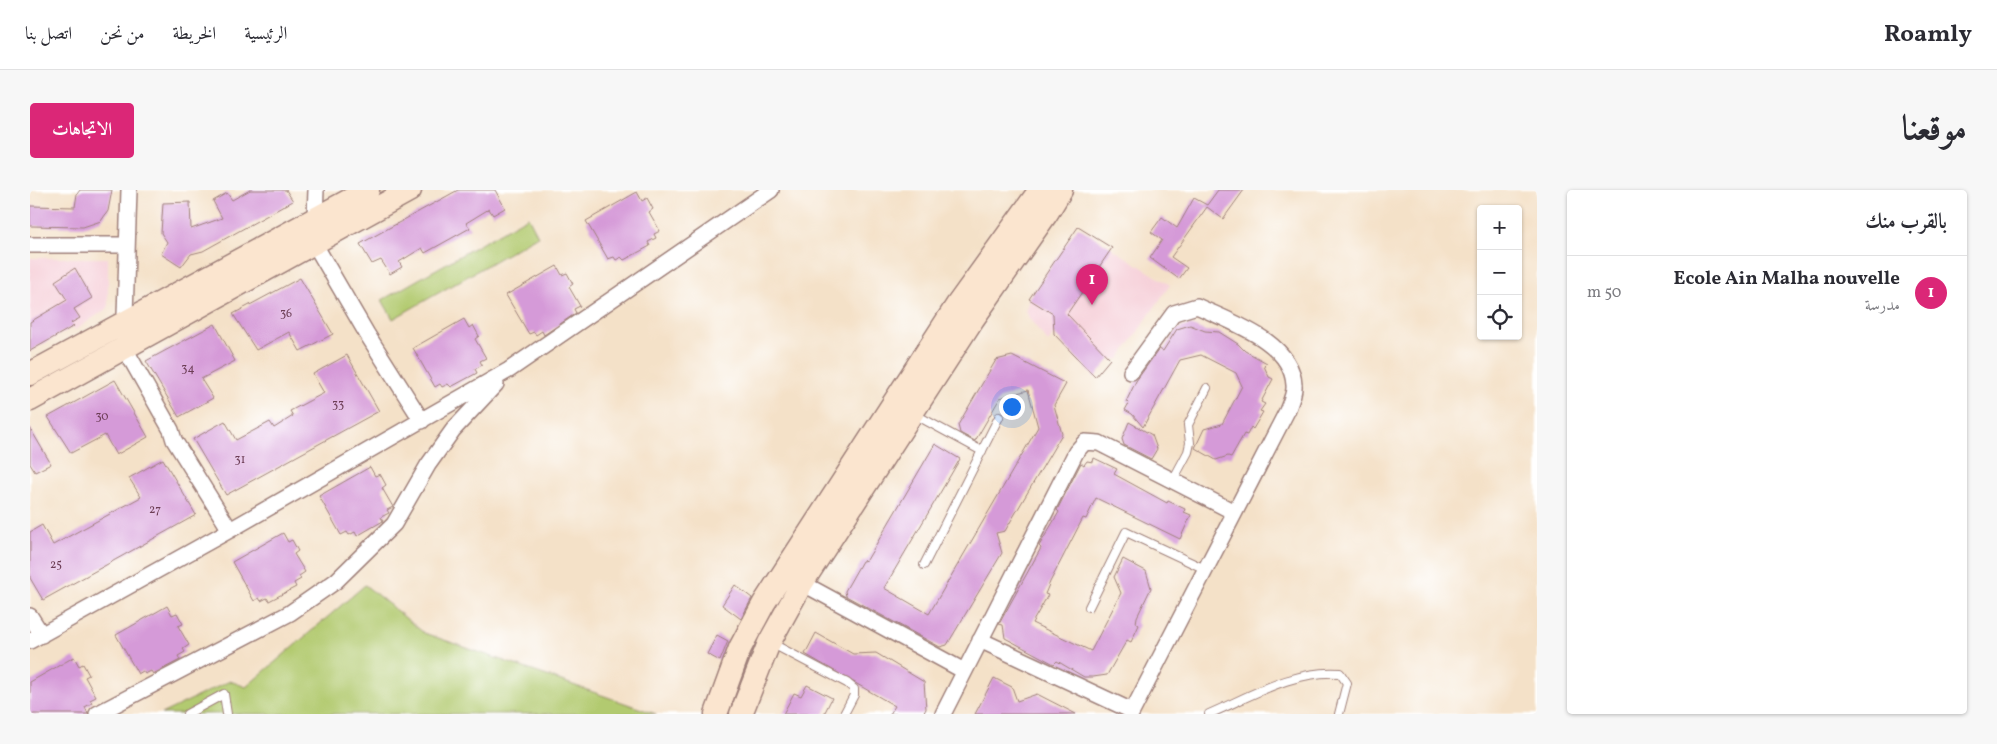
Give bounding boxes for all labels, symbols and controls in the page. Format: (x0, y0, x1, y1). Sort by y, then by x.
text: Roamly (1884, 18, 1972, 52)
text: اتصل بنا (25, 22, 72, 47)
text: من نحن (100, 22, 144, 47)
text: الخريطة (172, 22, 216, 47)
text: الرئيسية (244, 22, 287, 47)
button: الاتجاهات (30, 103, 134, 158)
text: موقعنا (1902, 106, 1967, 154)
map controls (1477, 205, 1522, 340)
button: + (1477, 205, 1522, 250)
text: بالقرب منك (1865, 208, 1947, 237)
button: − (1477, 250, 1522, 295)
pin: 1 (1076, 264, 1108, 305)
text: Ecole Ain Malha nouvelle (1674, 266, 1900, 292)
text: 50 m (1587, 282, 1621, 304)
text: 1 (1928, 282, 1934, 304)
button: locate (1477, 295, 1522, 340)
text: مدرسة (1865, 295, 1900, 317)
house number: 36 (280, 306, 292, 322)
house number: 34 (181, 361, 195, 377)
your location (999, 394, 1025, 420)
house number: 33 (332, 397, 344, 413)
house number: 30 (95, 409, 109, 425)
house number: 31 (235, 452, 245, 468)
house number: 27 (149, 502, 161, 518)
house number: 25 (50, 557, 62, 573)

